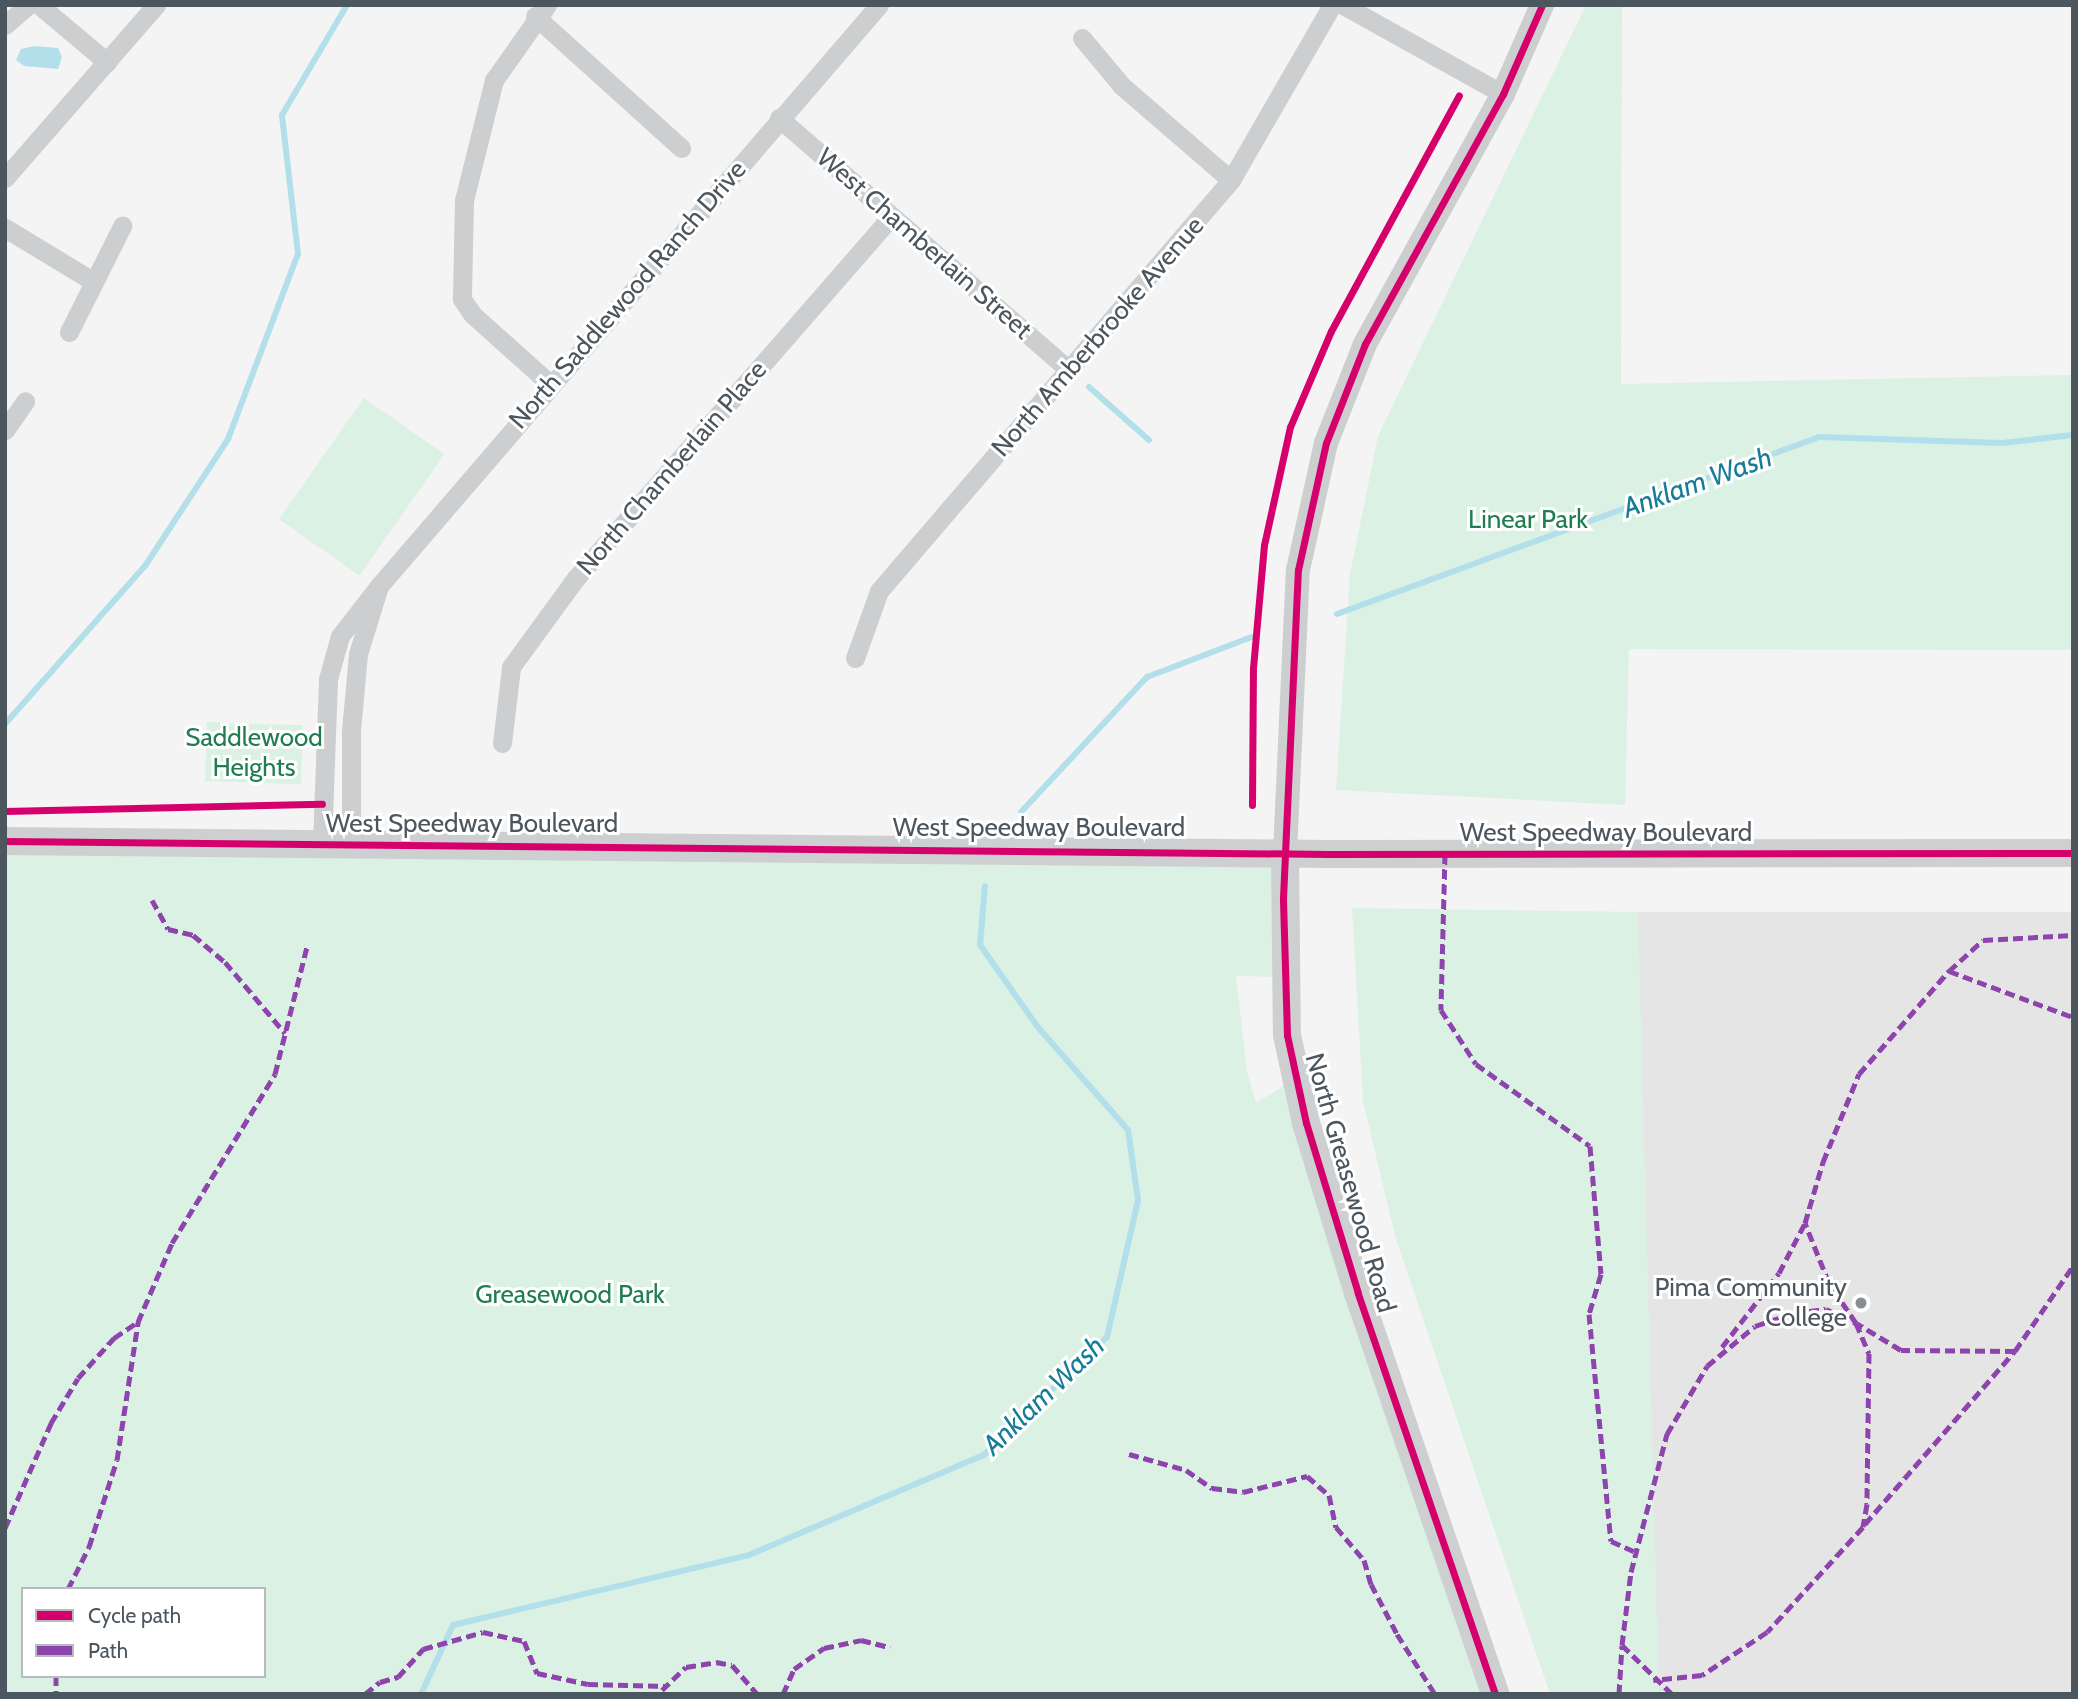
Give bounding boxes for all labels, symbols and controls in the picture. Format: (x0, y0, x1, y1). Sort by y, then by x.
street label: West Chamberlain Street (810, 142, 1038, 346)
street label: North Saddlewood Ranch Drive (503, 154, 753, 436)
street label: North Amberbrooke Avenue (985, 211, 1211, 463)
street label: North Chamberlain Place (571, 355, 773, 581)
water label: Anklam Wash (1618, 439, 1776, 525)
park label: Linear Park (1468, 504, 1588, 536)
park label: Saddlewood Heights (185, 722, 323, 784)
street label: West Speedway Boulevard (326, 808, 618, 840)
street label: West Speedway Boulevard (893, 812, 1185, 844)
street label: West Speedway Boulevard (1460, 817, 1752, 849)
street label: North Greasewood Road (1298, 1050, 1402, 1316)
place label: Pima Community College (1655, 1272, 1847, 1334)
park label: Greasewood Park (475, 1279, 665, 1311)
marker: Pima Community College (1853, 1295, 1869, 1311)
water label: Anklam Wash (975, 1329, 1111, 1461)
legend (21, 1587, 266, 1678)
text: Cycle path (88, 1603, 181, 1628)
text: Path (88, 1638, 128, 1663)

